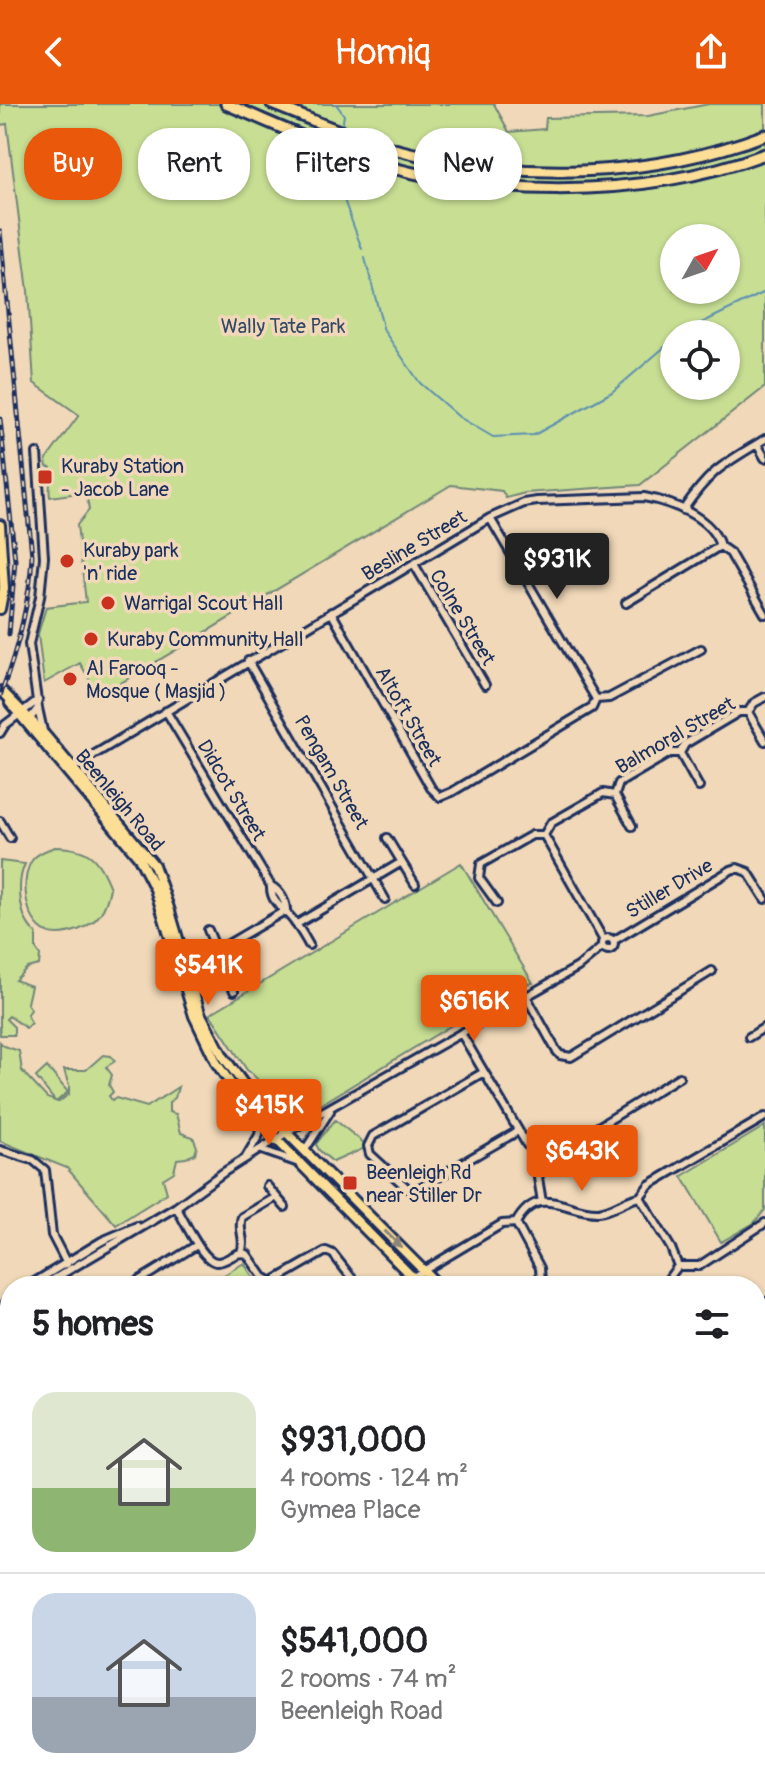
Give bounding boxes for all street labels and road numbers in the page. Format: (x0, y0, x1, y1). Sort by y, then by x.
street label: Besline Street (357, 504, 472, 587)
street label: Colne Street (424, 565, 501, 671)
street label: Altoft Street (370, 662, 448, 772)
street label: Balmoral Street (611, 691, 740, 780)
street label: Pengam Street (289, 711, 375, 835)
street label: Didcot Street (192, 735, 272, 846)
street label: Beenleigh Road (70, 744, 170, 856)
street label: Stiller Drive (621, 853, 717, 924)

